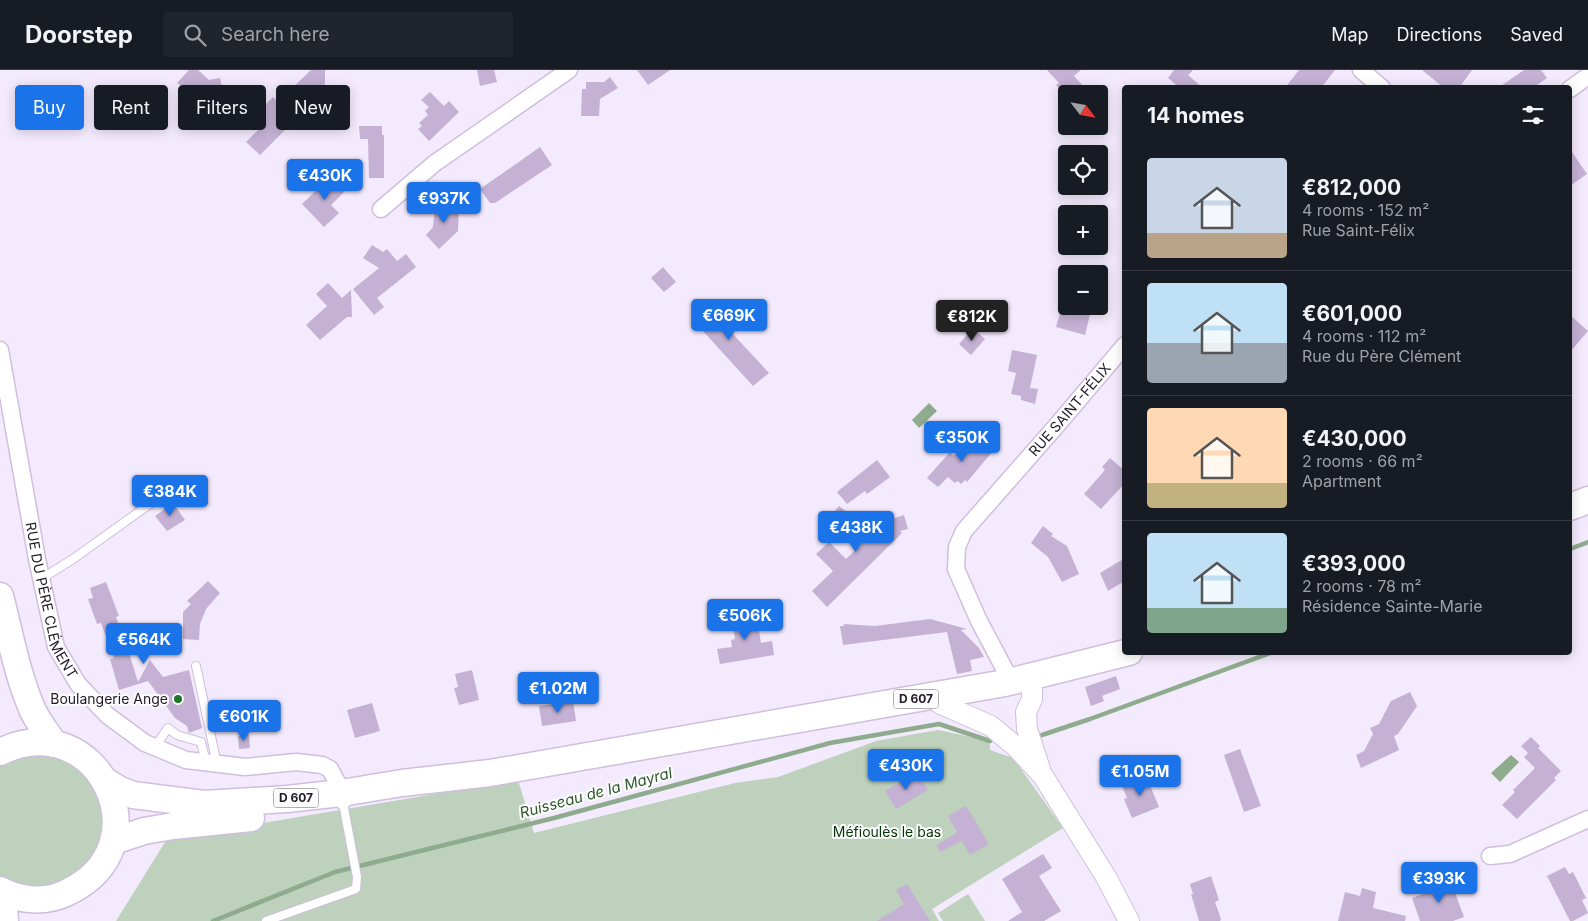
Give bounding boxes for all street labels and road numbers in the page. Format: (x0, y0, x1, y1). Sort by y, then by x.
street label: RUE SAINT-FÉLIX (1025, 359, 1114, 459)
street label: RUE DU PÈRE CLÉMENT (23, 521, 82, 681)
road number: D 607 (894, 690, 938, 708)
road number: D 607 (274, 788, 318, 808)

